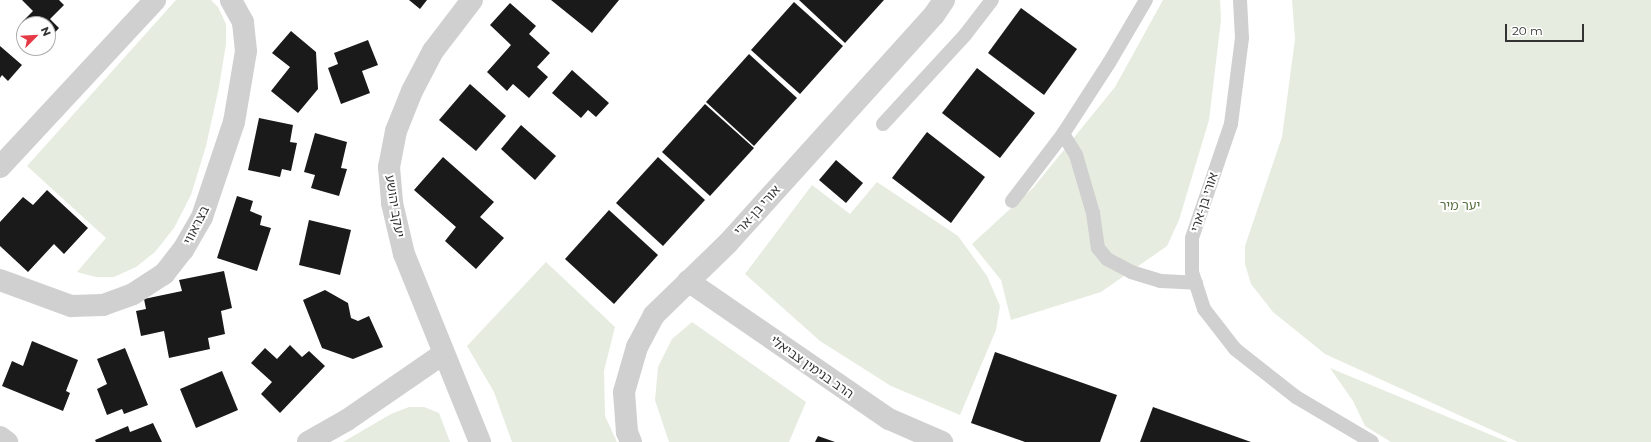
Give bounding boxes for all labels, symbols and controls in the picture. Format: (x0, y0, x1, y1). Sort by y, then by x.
north arrow (16, 16, 56, 56)
scale bar (1507, 16, 1586, 42)
text: 20 m (1512, 23, 1543, 38)
text: N (38, 25, 54, 38)
street label: אורי בן-ארי (1187, 170, 1221, 234)
street label: יעקב יהושע (382, 173, 408, 239)
street label: אורי בן-ארי (731, 182, 783, 238)
park label: יער מיר (1440, 197, 1480, 213)
street label: בצראווי (180, 203, 212, 247)
street label: הרב בנימין צביאלי (767, 332, 857, 402)

